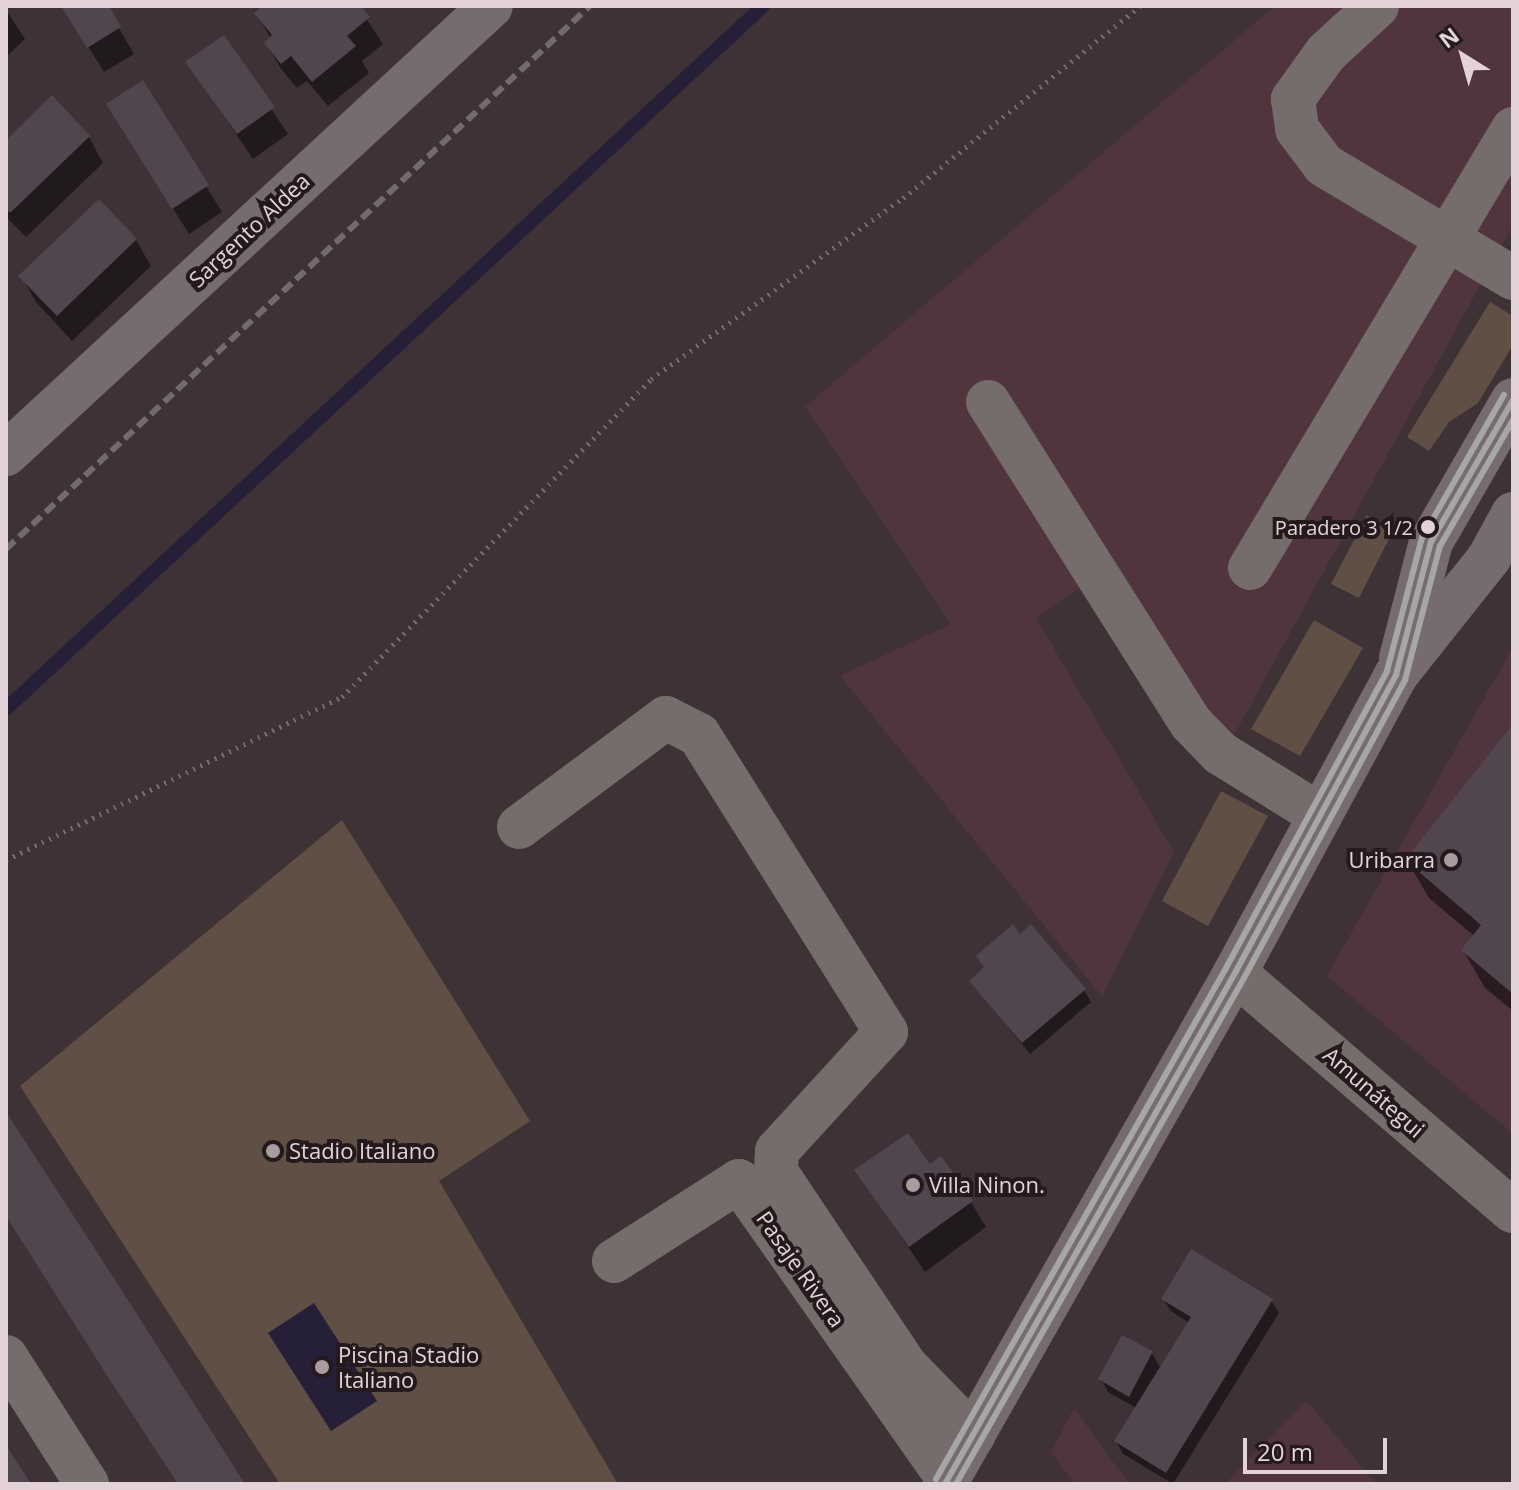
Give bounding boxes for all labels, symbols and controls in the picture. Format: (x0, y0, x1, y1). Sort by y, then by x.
north arrow (1423, 16, 1503, 96)
text: N (1432, 19, 1465, 54)
street label: Sargento Aldea (183, 167, 315, 293)
place label: Paradero 3 1/2 (1275, 515, 1413, 539)
marker: Paradero 3 1/2 (1420, 519, 1436, 535)
place label: Uribarra (1349, 847, 1435, 873)
marker: Uribarra (1442, 851, 1460, 869)
street label: Amunátegui (1318, 1041, 1430, 1143)
place label: Stadio Italiano (289, 1138, 435, 1164)
marker: Stadio Italiano (264, 1142, 282, 1160)
place label: Villa Ninon. (929, 1172, 1045, 1198)
marker: Villa Ninon. (904, 1176, 922, 1194)
street label: Pasaje Rivera (751, 1206, 851, 1332)
place label: Piscina Stadio Italiano (338, 1341, 479, 1392)
marker: Piscina Stadio Italiano (313, 1358, 331, 1376)
scale bar (1247, 1422, 1391, 1472)
text: 20 m (1257, 1435, 1313, 1468)

